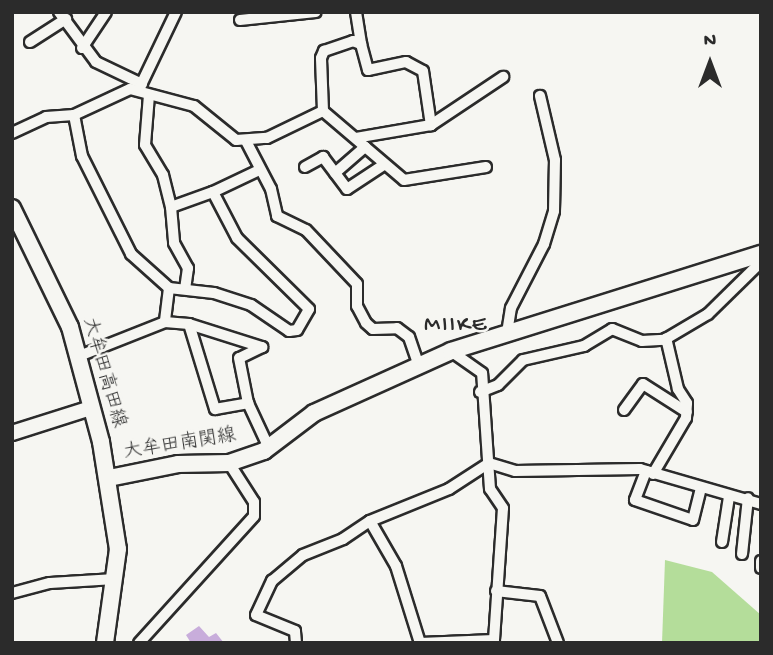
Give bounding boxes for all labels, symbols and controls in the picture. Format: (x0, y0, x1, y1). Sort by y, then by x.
north arrow (675, 28, 745, 98)
text: N (704, 30, 716, 53)
district label: MIIKE (425, 312, 487, 340)
street label: 大牟田高田線 (76, 315, 130, 431)
street label: 大牟田南関線 (122, 425, 238, 465)

